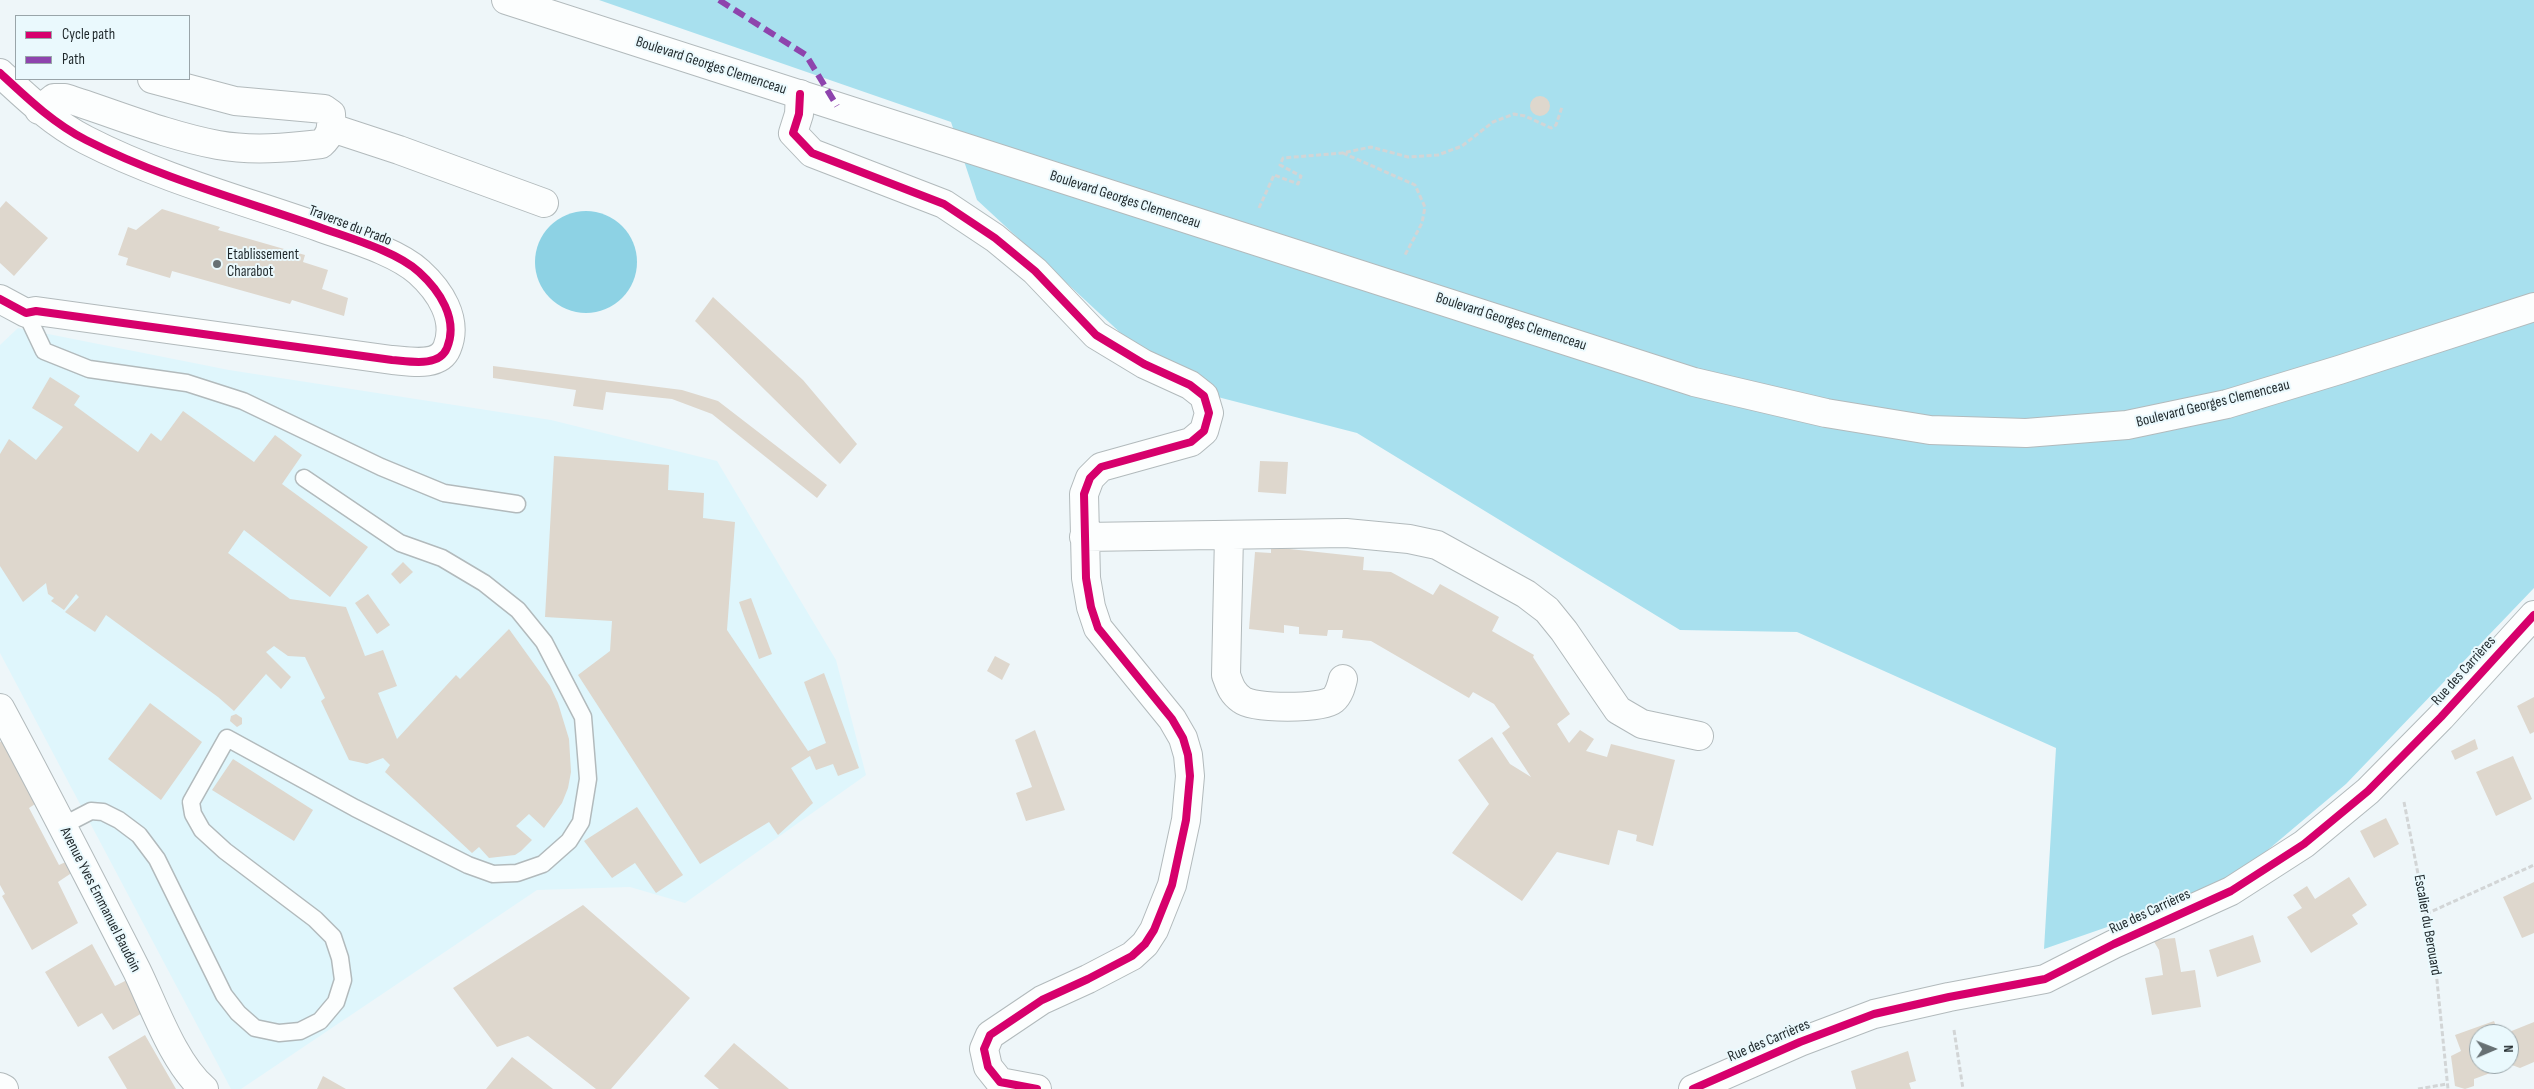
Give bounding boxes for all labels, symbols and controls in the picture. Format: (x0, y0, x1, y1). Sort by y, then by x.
legend (15, 15, 190, 80)
text: Cycle path (62, 25, 115, 44)
street label: Boulevard Georges Clemenceau (633, 33, 789, 99)
text: Path (62, 50, 85, 69)
street label: Boulevard Georges Clemenceau (1047, 167, 1203, 233)
street label: Traverse du Prado (306, 202, 394, 250)
place label: Etablissement Charabot (227, 246, 299, 281)
marker: Etablissement Charabot (211, 258, 223, 270)
street label: Boulevard Georges Clemenceau (1433, 289, 1589, 355)
street label: Boulevard Georges Clemenceau (2134, 376, 2292, 432)
street label: Rue des Carrières (2428, 633, 2500, 709)
street label: Avenue Yves Emmanuel Baudoin (56, 825, 144, 975)
street label: Escalier du Berouard (2409, 873, 2445, 977)
street label: Rue des Carrières (2107, 885, 2193, 939)
street label: Rue des Carrières (1725, 1016, 1813, 1066)
north arrow (2469, 1024, 2519, 1074)
text: N (2500, 1045, 2517, 1053)

